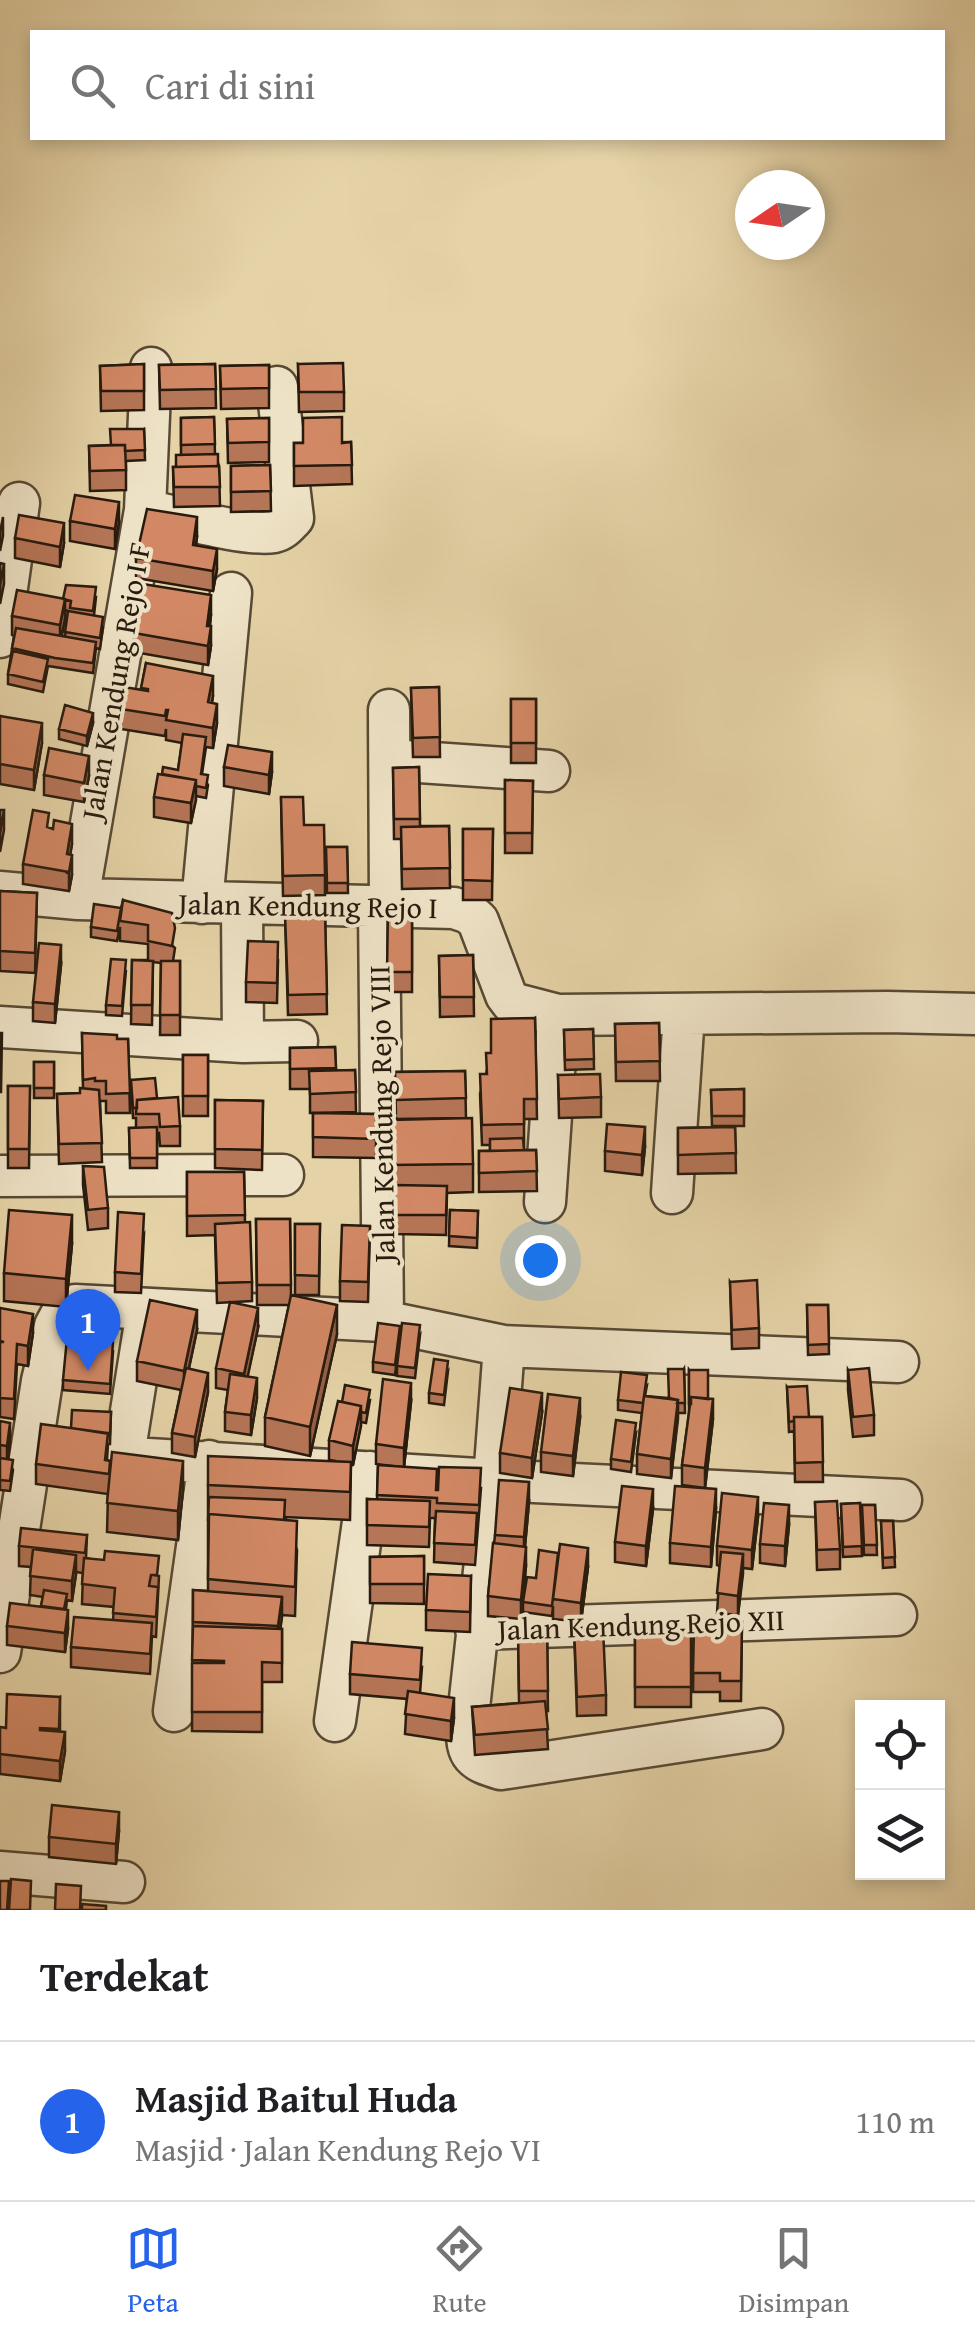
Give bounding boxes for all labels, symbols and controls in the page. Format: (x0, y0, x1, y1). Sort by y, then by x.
search box (30, 30, 945, 140)
text: Cari di sini (145, 57, 315, 113)
icon: search (65, 58, 120, 113)
north arrow (735, 170, 825, 260)
street label: Jalan Kendung Rejo I F (68, 539, 161, 827)
street label: Jalan Kendung Rejo I (174, 881, 438, 929)
street label: Jalan Kendung Rejo VIII (356, 965, 406, 1267)
your location (515, 1235, 566, 1286)
pin: 1 (56, 1288, 120, 1371)
street label: Jalan Kendung Rejo XII (493, 1597, 785, 1651)
map controls (855, 1700, 945, 1880)
button: locate (855, 1700, 945, 1790)
button: layers (855, 1790, 945, 1880)
text: Terdekat (40, 1945, 209, 2006)
text: Masjid Baitul Huda (135, 2070, 457, 2126)
text: 1 (64, 2098, 81, 2145)
text: 110 m (856, 2098, 935, 2145)
text: Masjid · Jalan Kendung Rejo VI (135, 2126, 541, 2173)
tab: Peta (126, 2221, 181, 2322)
tab: Rute (432, 2221, 487, 2322)
tab: Disimpan (738, 2221, 849, 2322)

